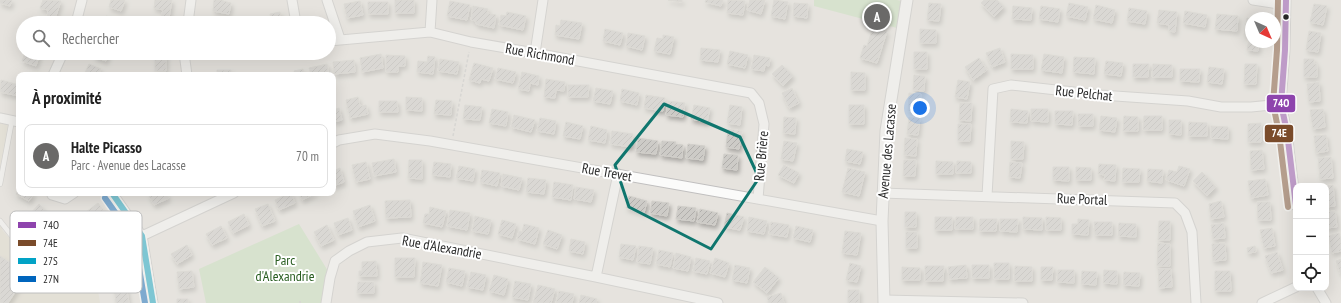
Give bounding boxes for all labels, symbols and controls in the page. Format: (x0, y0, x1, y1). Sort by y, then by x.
pin: A (864, 2, 890, 32)
north arrow (1245, 12, 1281, 48)
unlabelled marker (1281, 12, 1291, 22)
search box (16, 16, 336, 60)
icon: search (30, 27, 52, 49)
text: Rechercher (62, 29, 119, 48)
street label: Rue Richmond (504, 39, 576, 69)
street label: Rue Pelchat (1055, 81, 1113, 105)
text: À proximité (32, 87, 102, 109)
line badge: 74O (1266, 94, 1296, 113)
text: 74O (1273, 96, 1289, 110)
your location (910, 98, 930, 118)
street label: Avenue des Lacasse (874, 103, 900, 199)
line badge: 74E (1264, 124, 1294, 143)
text: 74E (1271, 126, 1287, 140)
street label: Rue Brière (750, 130, 772, 182)
text: Halte Picasso (71, 138, 142, 157)
text: A (43, 148, 49, 165)
text: 70 m (296, 148, 319, 165)
text: Parc · Avenue des Lacasse (71, 157, 186, 174)
street label: Rue Trevet (580, 159, 634, 185)
map controls (1293, 183, 1329, 291)
button: + (1293, 183, 1329, 219)
street label: Rue Portal (1057, 189, 1108, 209)
legend (10, 211, 142, 293)
text: 74O (43, 218, 59, 232)
button: − (1293, 219, 1329, 255)
street label: Rue d'Alexandrie (401, 231, 483, 263)
text: 74E (43, 236, 58, 250)
park label: Parc d'Alexandrie (256, 251, 315, 285)
text: 27S (43, 254, 58, 268)
button: locate (1293, 255, 1329, 291)
text: 27N (43, 272, 59, 286)

